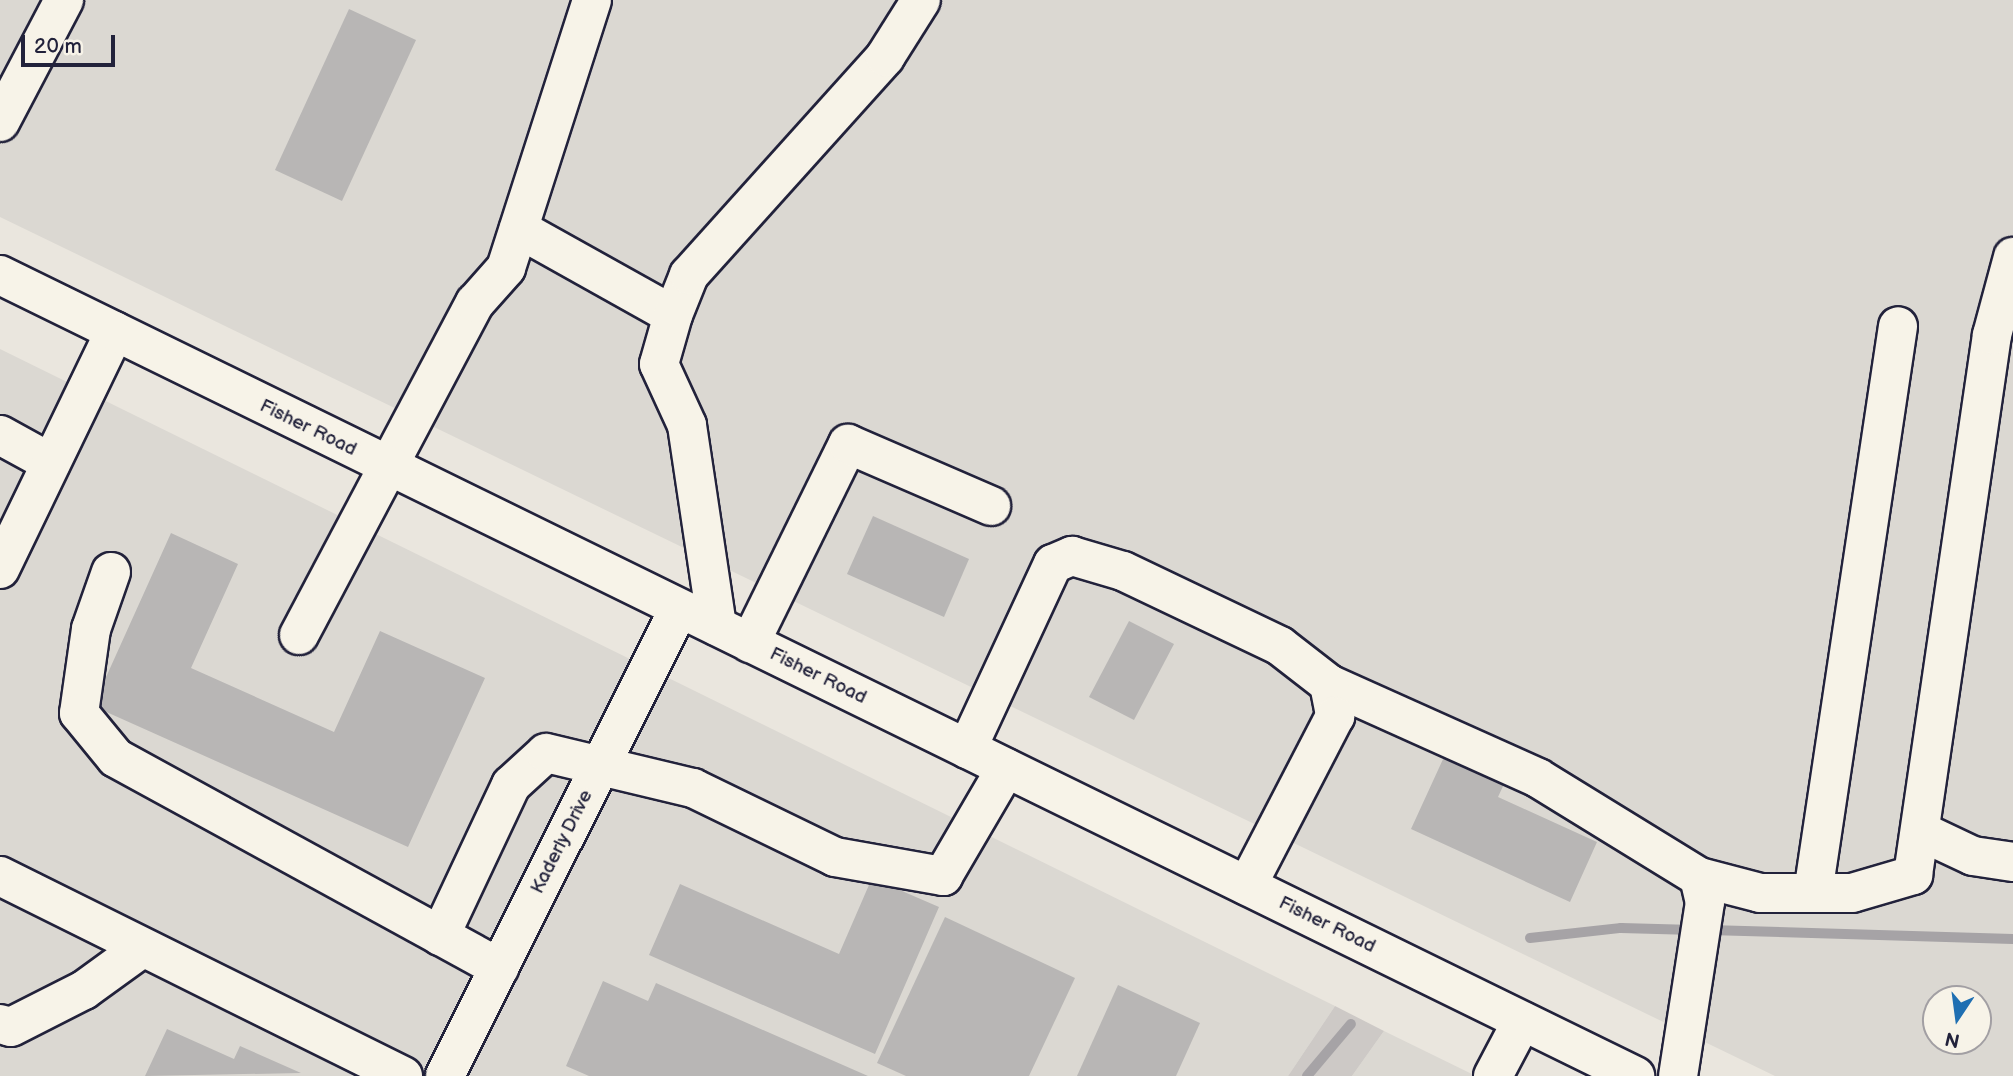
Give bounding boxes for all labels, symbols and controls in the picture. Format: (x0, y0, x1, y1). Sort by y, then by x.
scale bar (24, 21, 119, 65)
text: 20 m (34, 34, 82, 59)
street label: Fisher Road (256, 395, 360, 461)
street label: Fisher Road (766, 643, 870, 709)
street label: Kaderly Drive (526, 786, 598, 898)
street label: Fisher Road (1275, 892, 1379, 958)
north arrow (1922, 985, 1992, 1055)
text: N (1943, 1026, 1962, 1052)

